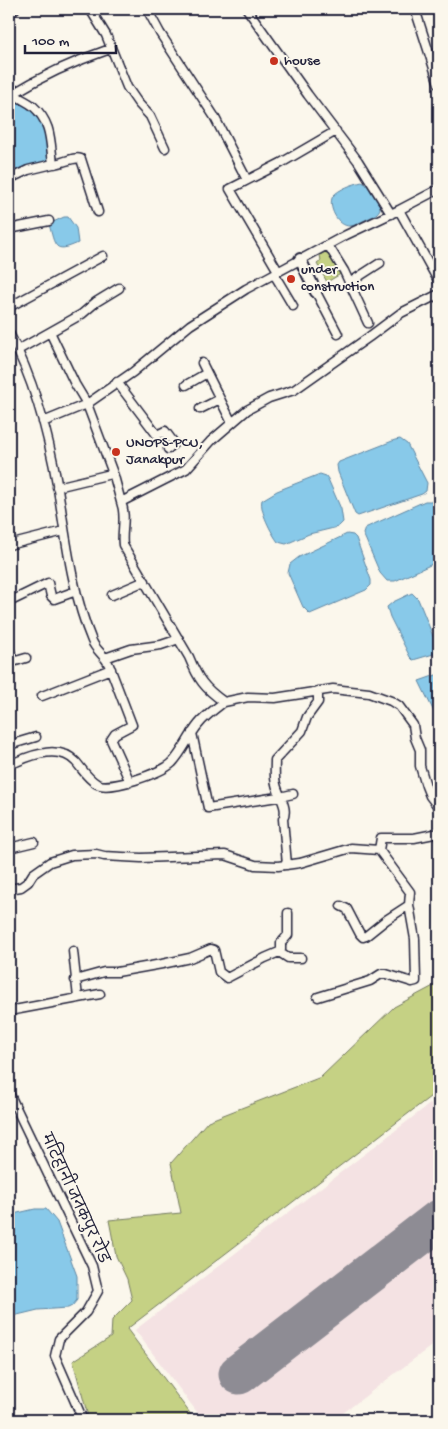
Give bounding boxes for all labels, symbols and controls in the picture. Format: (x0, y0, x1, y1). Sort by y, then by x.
scale bar (25, 22, 116, 54)
text: 100 m (31, 33, 70, 51)
place label: house (284, 52, 320, 70)
marker: house (268, 55, 280, 67)
place label: under construction (301, 261, 374, 296)
marker: under construction (285, 273, 297, 285)
place label: UNOPS-PCU, Janakpur (126, 434, 203, 469)
marker: UNOPS-PCU, Janakpur (110, 446, 122, 458)
street label: मटिहानी जनकपुर रोड (35, 1128, 117, 1268)

